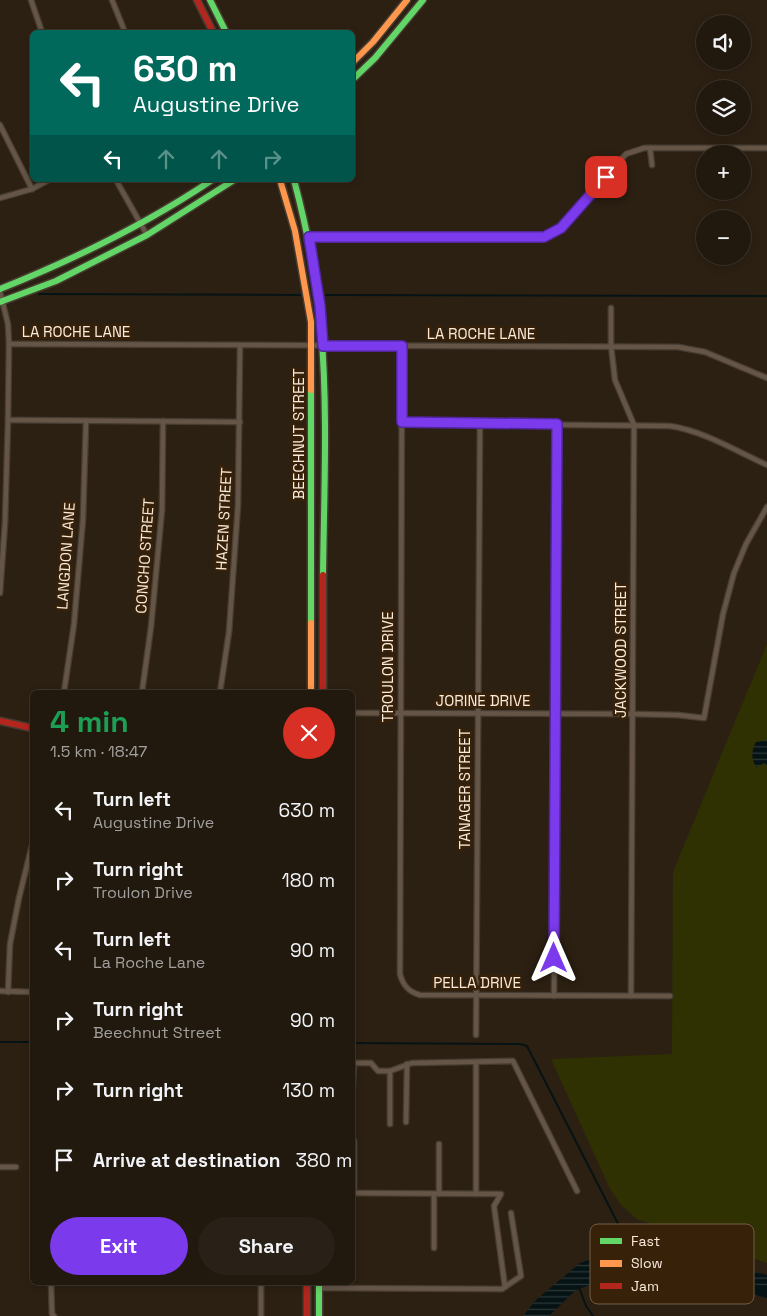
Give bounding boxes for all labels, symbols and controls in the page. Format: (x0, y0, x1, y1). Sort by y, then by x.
map controls (696, 15, 751, 265)
button: sound (696, 15, 751, 70)
text: 630 m (133, 47, 237, 91)
icon: left (50, 50, 115, 115)
button: layers (696, 80, 751, 135)
text: Augustine Drive (133, 90, 300, 118)
icon: left (99, 145, 127, 173)
icon: ahead (152, 145, 180, 173)
icon: ahead (205, 145, 233, 173)
icon: right (258, 145, 286, 173)
button: + (696, 145, 751, 200)
pin (585, 156, 627, 198)
icon: arrive (592, 163, 620, 191)
button: − (696, 210, 751, 265)
street label: LA ROCHE LANE (22, 322, 130, 341)
street label: LA ROCHE LANE (427, 324, 535, 343)
street label: BEECHNUT STREET (289, 368, 308, 500)
street label: HAZEN STREET (211, 467, 236, 571)
street label: CONCHO STREET (131, 497, 158, 614)
street label: LANGDON LANE (52, 502, 79, 610)
street label: JACKWOOD STREET (611, 582, 630, 718)
street label: TROULON DRIVE (378, 612, 397, 722)
street label: JORINE DRIVE (436, 691, 530, 710)
text: 4 min (50, 702, 129, 741)
button: close (283, 707, 335, 759)
street label: TANAGER STREET (455, 728, 474, 849)
text: 1.5 km · 18:47 (50, 741, 147, 762)
text: Turn left (93, 787, 171, 812)
icon: left (50, 796, 78, 824)
text: 630 m (278, 798, 335, 823)
text: Augustine Drive (93, 812, 214, 833)
text: Turn right (93, 857, 183, 882)
icon: right (50, 866, 78, 894)
text: 180 m (282, 868, 335, 893)
text: Troulon Drive (93, 882, 193, 903)
text: Turn left (93, 927, 171, 952)
position arrow (527, 931, 579, 983)
icon: left (50, 936, 78, 964)
text: 90 m (290, 938, 335, 963)
text: La Roche Lane (93, 952, 205, 973)
street label: PELLA DRIVE (433, 973, 521, 992)
text: Turn right (93, 997, 183, 1022)
icon: right (50, 1006, 78, 1034)
text: 90 m (290, 1008, 335, 1033)
text: Beechnut Street (93, 1022, 222, 1043)
icon: right (50, 1076, 78, 1104)
text: Turn right (93, 1078, 183, 1103)
text: 130 m (282, 1078, 335, 1103)
icon: arrive (50, 1146, 78, 1174)
text: Arrive at destination (93, 1148, 281, 1173)
text: 380 m (296, 1148, 352, 1173)
button: Exit (50, 1217, 188, 1275)
button: Share (198, 1217, 335, 1275)
legend (590, 1224, 754, 1304)
text: Fast (631, 1232, 660, 1250)
text: Slow (631, 1254, 663, 1272)
text: Jam (631, 1277, 659, 1295)

